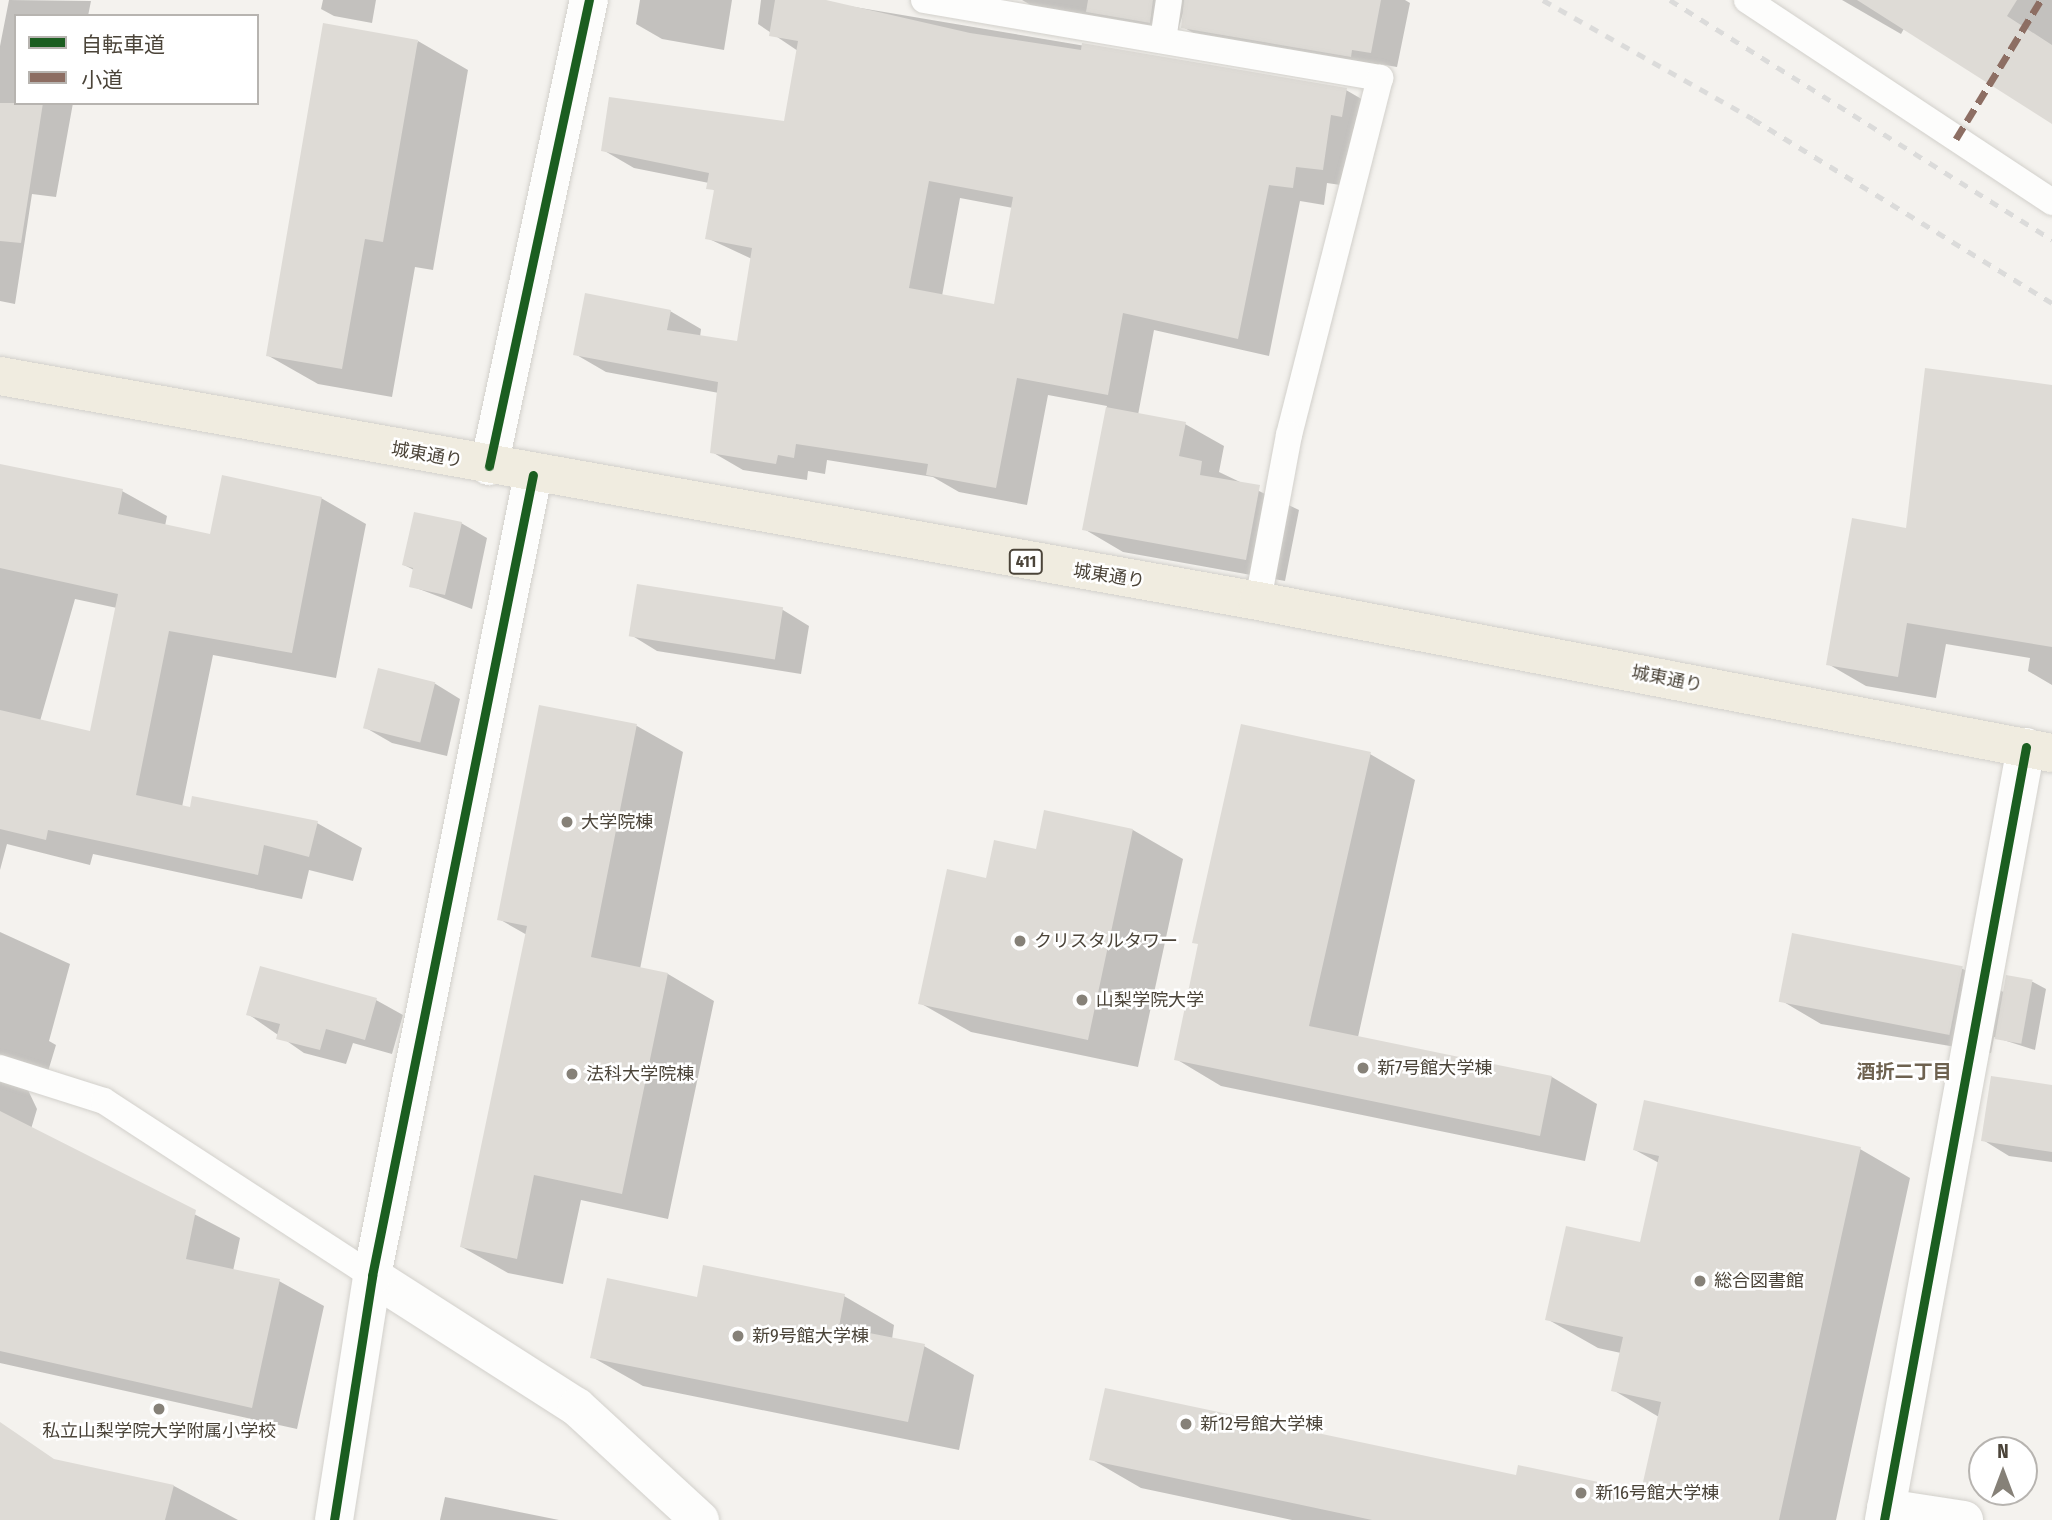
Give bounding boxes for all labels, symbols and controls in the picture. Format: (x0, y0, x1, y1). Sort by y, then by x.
legend (14, 14, 259, 105)
text: 自転車道 (81, 32, 165, 58)
text: 小道 (81, 67, 123, 93)
street label: 城東通り (390, 438, 464, 472)
road number: 411 (1009, 550, 1044, 575)
street label: 城東通り (1072, 560, 1146, 592)
street label: 城東通り (1630, 662, 1704, 696)
place label: 大学院棟 (581, 811, 653, 833)
marker: 大学院棟 (559, 814, 575, 830)
place label: クリスタルタワー (1034, 930, 1178, 952)
marker: クリスタルタワー (1012, 933, 1028, 949)
place label: 山梨学院大学 (1096, 989, 1204, 1011)
marker: 山梨学院大学 (1074, 992, 1090, 1008)
place label: 新7号館大学棟 (1377, 1057, 1492, 1079)
marker: 新7号館大学棟 (1355, 1060, 1371, 1076)
district label: 酒折二丁目 (1857, 1061, 1951, 1083)
place label: 法科大学院棟 (586, 1063, 694, 1085)
marker: 法科大学院棟 (564, 1066, 580, 1082)
place label: 総合図書館 (1714, 1270, 1804, 1292)
marker: 総合図書館 (1692, 1273, 1708, 1289)
place label: 新9号館大学棟 (752, 1325, 869, 1347)
marker: 新9号館大学棟 (730, 1328, 746, 1344)
marker: 私立山梨学院大学附属小学校 (151, 1401, 167, 1417)
place label: 新12号館大学棟 (1200, 1413, 1323, 1435)
marker: 新12号館大学棟 (1178, 1416, 1194, 1432)
place label: 私立山梨学院大学附属小学校 (42, 1420, 276, 1442)
north arrow (1968, 1436, 2038, 1506)
text: N (1997, 1440, 2009, 1463)
place label: 新16号館大学棟 (1595, 1482, 1719, 1504)
marker: 新16号館大学棟 (1573, 1485, 1589, 1501)

